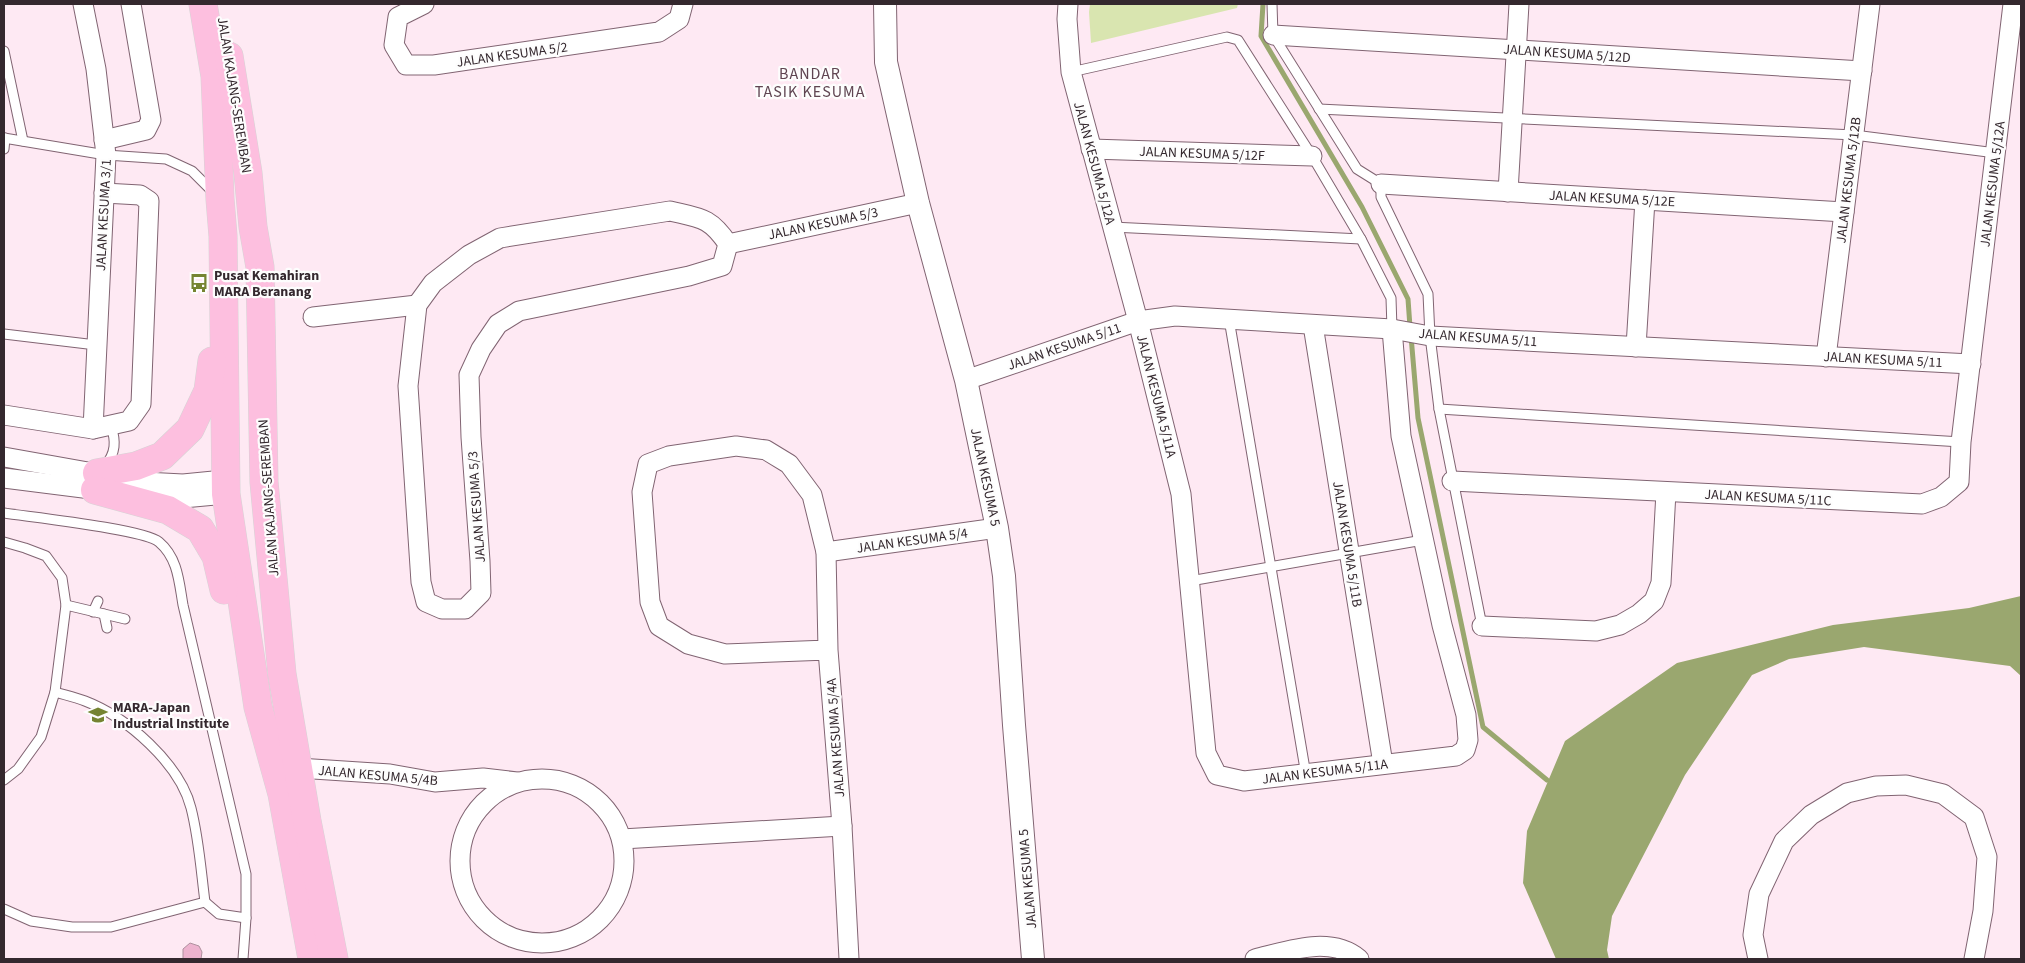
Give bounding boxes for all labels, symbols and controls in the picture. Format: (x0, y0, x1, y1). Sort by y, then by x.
street label: JALAN KAJANG-SEREMBAN (212, 16, 256, 175)
street label: JALAN KESUMA 5/2 (455, 37, 569, 73)
street label: JALAN KESUMA 5/12D (1503, 40, 1631, 68)
district label: BANDAR TASIK KESUMA (755, 63, 865, 103)
street label: JALAN KESUMA 5/12A (1068, 100, 1120, 227)
street label: JALAN KESUMA 5/12B (1831, 116, 1867, 244)
street label: JALAN KESUMA 5/12A (1975, 120, 2011, 248)
street label: JALAN KESUMA 5/12F (1139, 142, 1265, 166)
street label: JALAN KESUMA 3/1 (91, 159, 117, 271)
street label: JALAN KESUMA 5/12E (1548, 186, 1676, 212)
street label: JALAN KESUMA 5/3 (766, 203, 880, 245)
place label: Pusat Kemahiran MARA Beranang (214, 266, 319, 302)
bus stop icon: Pusat Kemahiran MARA Beranang (188, 272, 210, 294)
street label: JALAN KESUMA 5/11 (1005, 318, 1124, 376)
street label: JALAN KESUMA 5/11 (1418, 324, 1538, 352)
street label: JALAN KESUMA 5/11A (1131, 332, 1181, 460)
street label: JALAN KESUMA 5/11 (1823, 347, 1943, 373)
street label: JALAN KAJANG-SEREMBAN (254, 419, 284, 577)
street label: JALAN KESUMA 5 (965, 426, 1005, 528)
street label: JALAN KESUMA 5/3 (463, 450, 491, 563)
street label: JALAN KESUMA 5/11B (1327, 480, 1367, 609)
street label: JALAN KESUMA 5/11C (1704, 485, 1832, 511)
street label: JALAN KESUMA 5/4 (855, 523, 969, 559)
street label: JALAN KESUMA 5/4A (822, 677, 850, 798)
place label: MARA-Japan Industrial Institute (113, 698, 229, 734)
school or university icon: MARA-Japan Industrial Institute (87, 704, 109, 726)
street label: JALAN KESUMA 5/11A (1261, 754, 1390, 790)
street label: JALAN KESUMA 5/4B (317, 761, 439, 791)
street label: JALAN KESUMA 5 (1014, 828, 1042, 930)

